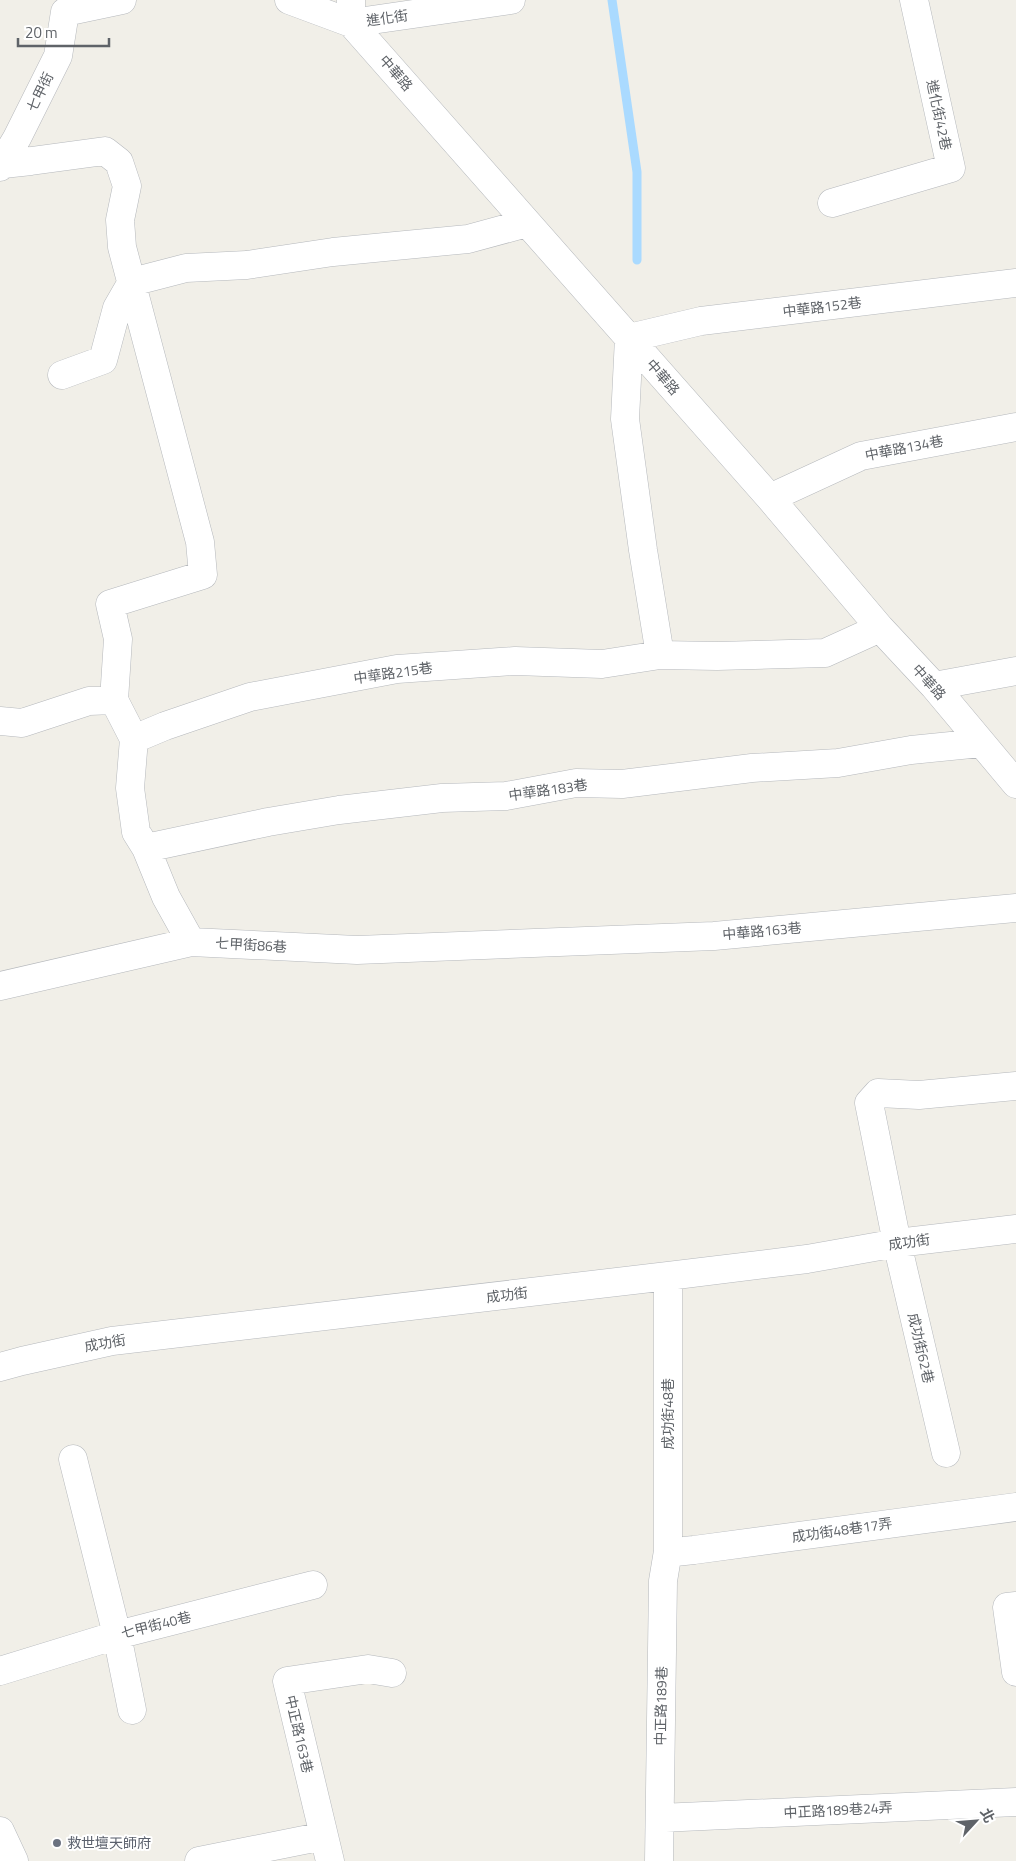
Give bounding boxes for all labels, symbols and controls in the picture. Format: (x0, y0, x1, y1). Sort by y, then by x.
street label: 進化街 (365, 4, 409, 31)
scale bar (18, 15, 109, 47)
text: 20 m (25, 21, 58, 44)
street label: 中華路 (375, 50, 418, 95)
street label: 七甲街 (21, 68, 58, 115)
street label: 進化街42巷 (922, 78, 957, 152)
street label: 中華路152巷 (781, 291, 863, 322)
street label: 中華路 (642, 354, 685, 399)
street label: 中華路134巷 (863, 430, 945, 465)
street label: 中華路215巷 (352, 657, 434, 688)
street label: 中華路 (908, 659, 951, 704)
street label: 中華路183巷 (507, 774, 589, 805)
street label: 中華路163巷 (721, 917, 802, 944)
street label: 七甲街86巷 (215, 932, 287, 957)
street label: 成功街 (887, 1228, 931, 1255)
street label: 成功街 (485, 1282, 529, 1307)
street label: 成功街62巷 (903, 1311, 940, 1385)
street label: 成功街 (82, 1329, 127, 1356)
street label: 成功街48巷 (657, 1378, 678, 1450)
street label: 成功街48巷17弄 (790, 1512, 894, 1547)
street label: 七甲街40巷 (119, 1606, 193, 1643)
street label: 中正路189巷 (649, 1666, 672, 1746)
street label: 中正路163巷 (280, 1693, 319, 1775)
street label: 中正路189巷24弄 (783, 1796, 893, 1823)
north arrow (951, 1796, 1001, 1846)
text: 北 (976, 1804, 1001, 1826)
place label: 救世壇天師府 (67, 1832, 151, 1853)
marker: 救世壇天師府 (51, 1837, 63, 1849)

